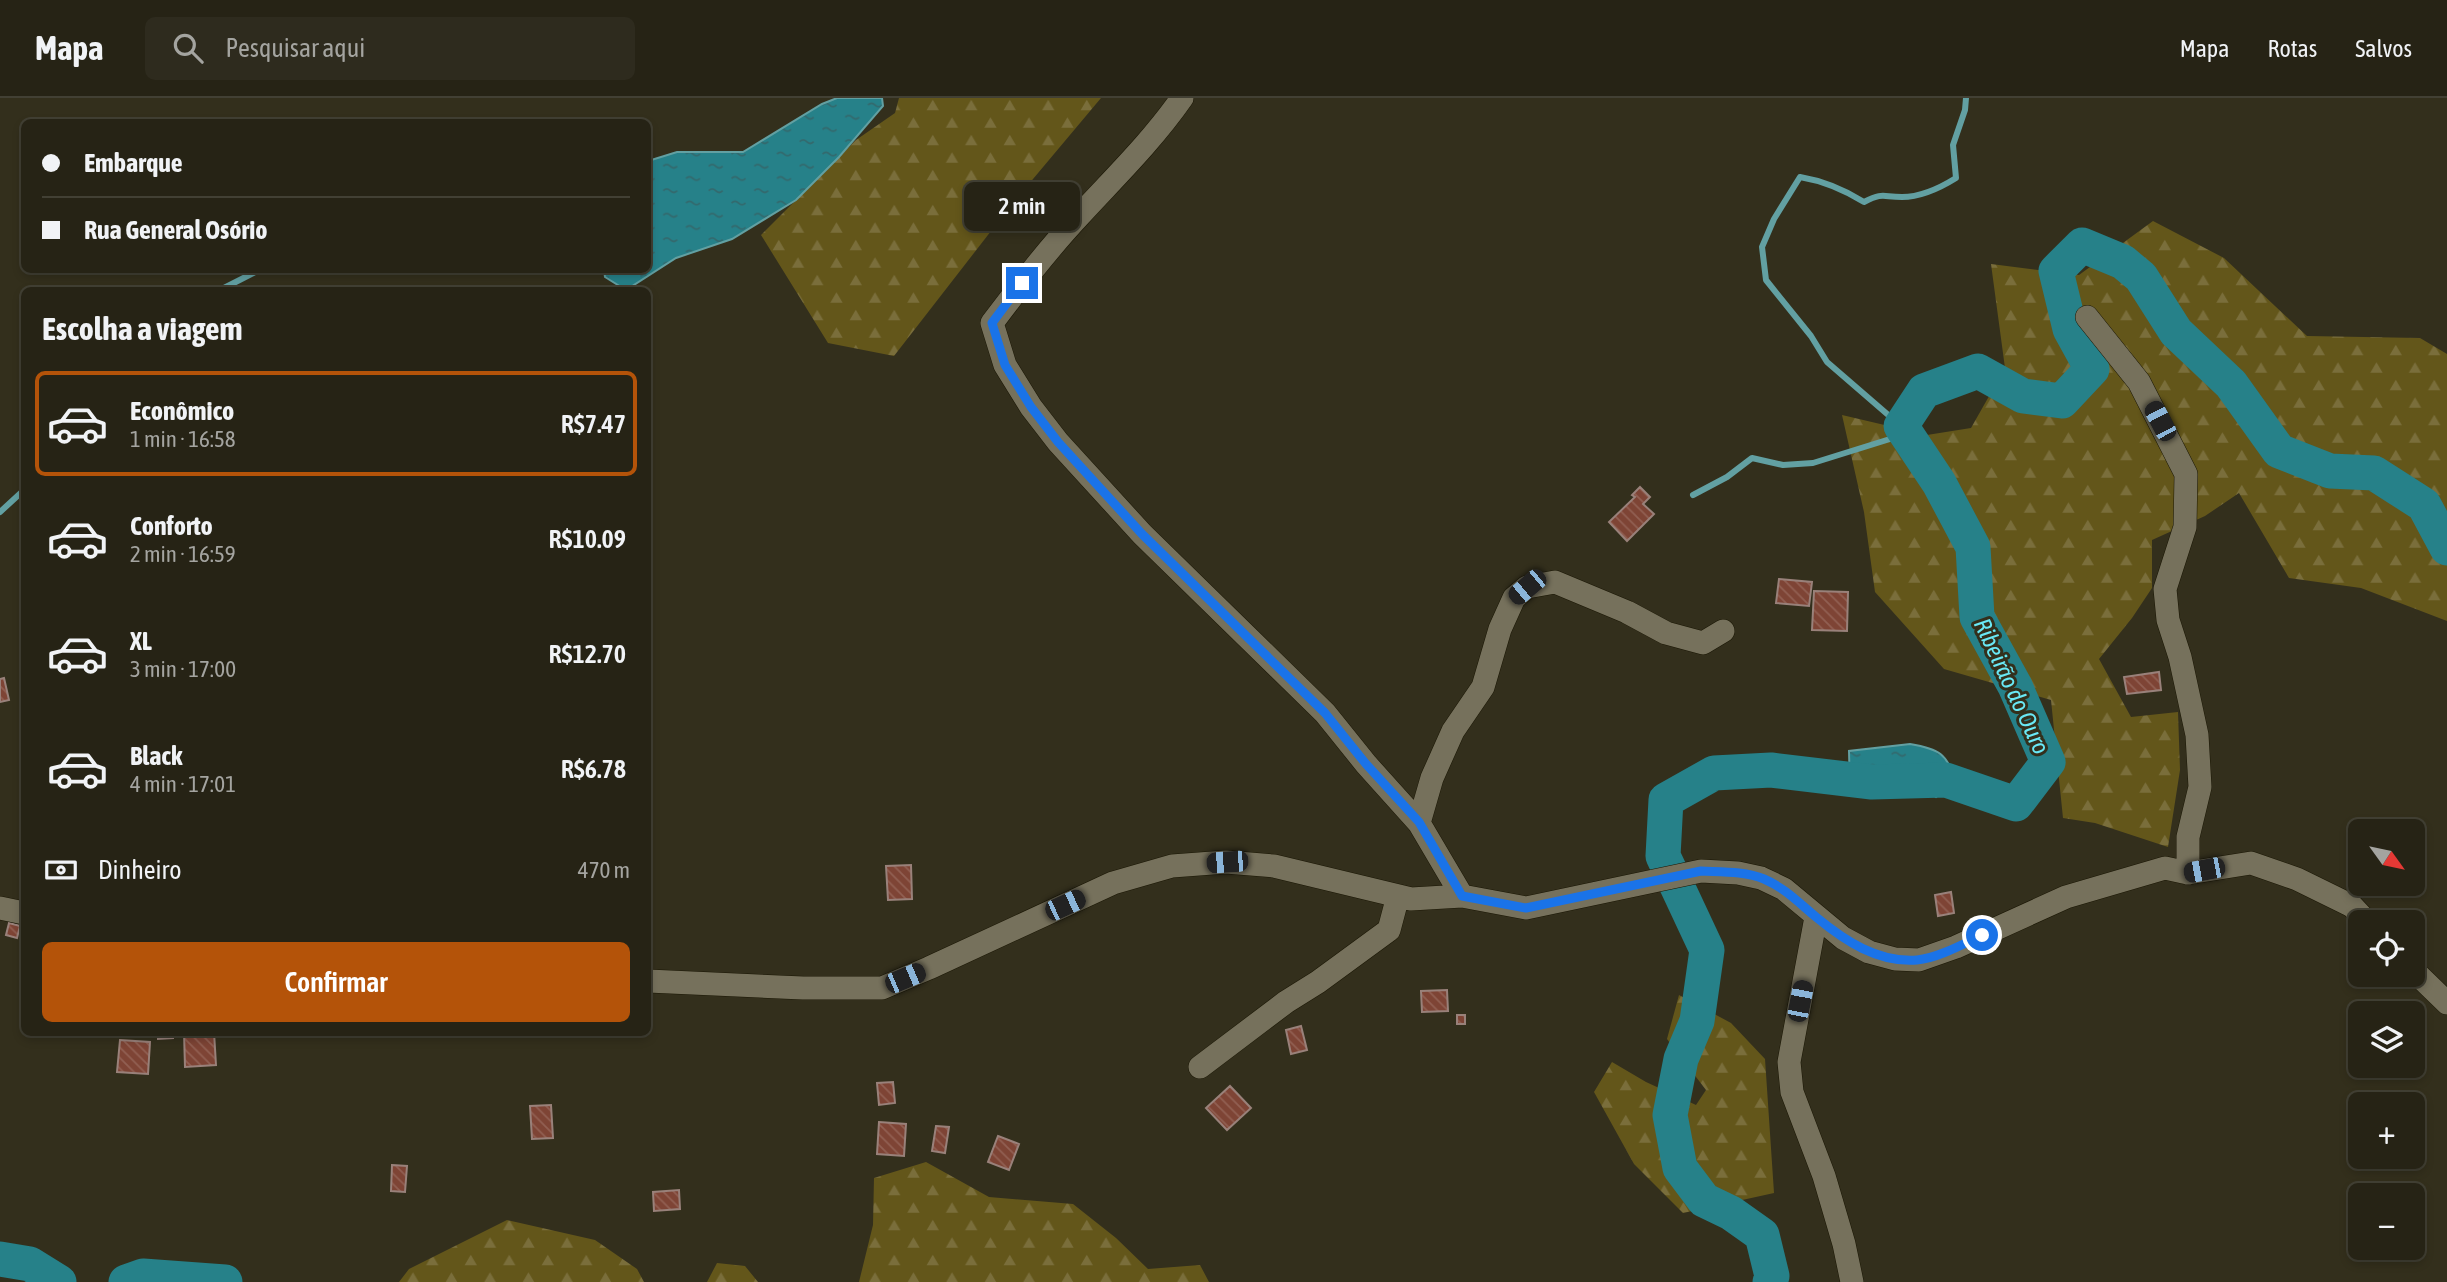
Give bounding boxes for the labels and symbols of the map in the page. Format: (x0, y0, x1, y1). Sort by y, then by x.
callout: 2 min (964, 181, 1080, 230)
route end (1006, 267, 1038, 299)
car (2141, 398, 2180, 444)
car (1505, 565, 1550, 609)
water label: Ribeirão do Ouro (1969, 614, 2055, 758)
north arrow (2348, 819, 2426, 896)
car (1206, 850, 1249, 874)
car (2182, 856, 2227, 884)
car (1042, 887, 1089, 923)
route start (1966, 919, 1998, 951)
car (882, 960, 929, 996)
car (1786, 978, 1815, 1024)

